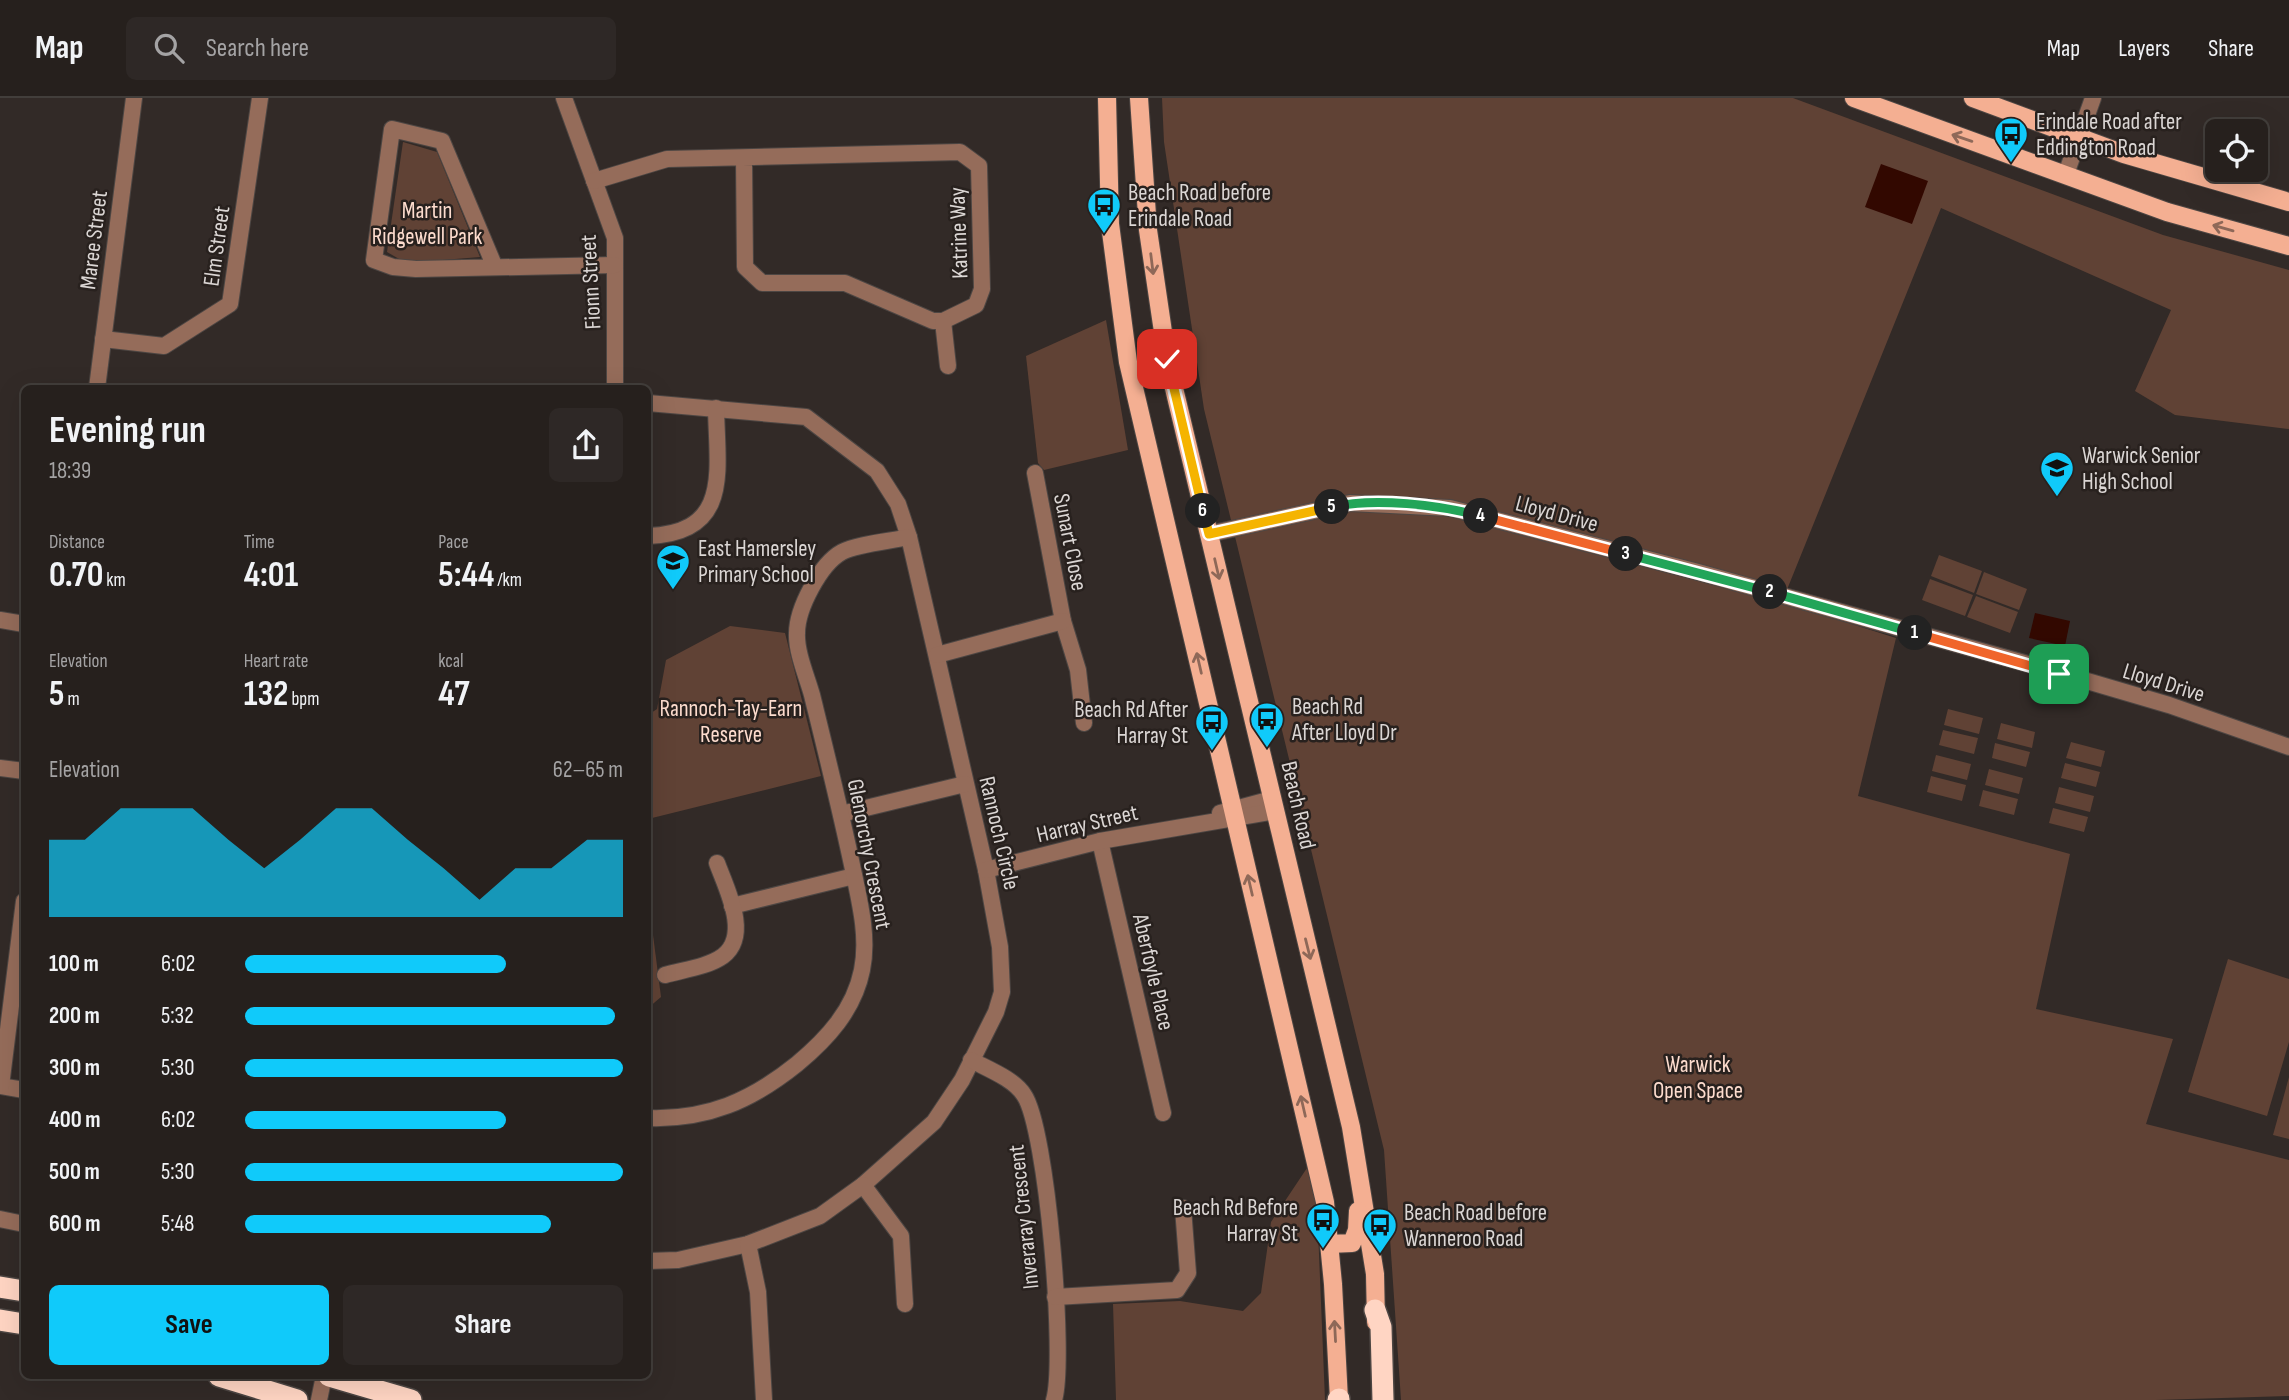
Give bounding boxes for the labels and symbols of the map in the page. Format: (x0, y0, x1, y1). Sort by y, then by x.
place label: Erindale Road after Eddington Road (2036, 108, 2182, 162)
bus stop icon: Erindale Road after Eddington Road (1992, 115, 2030, 164)
one-way arrow (1951, 131, 1973, 143)
place label: Beach Road before Erindale Road (1128, 179, 1271, 233)
bus stop icon: Beach Road before Erindale Road (1085, 186, 1123, 235)
street label: Katrine Way (943, 187, 975, 279)
street label: Maree Street (74, 189, 114, 291)
park label: Martin Ridgewell Park (372, 197, 483, 251)
street label: Elm Street (198, 204, 236, 288)
one-way arrow (2212, 221, 2235, 234)
street label: Fionn Street (575, 234, 607, 330)
one-way arrow (1146, 252, 1159, 274)
pin (1137, 329, 1197, 389)
place label: Warwick Senior High School (2082, 442, 2201, 496)
school or university icon: Warwick Senior High School (2038, 449, 2076, 498)
pin: 5 (1314, 490, 1350, 524)
street label: Lloyd Drive (1512, 490, 1601, 538)
street label: Sunart Close (1047, 491, 1093, 593)
pin: 6 (1186, 494, 1220, 528)
pin: 4 (1464, 498, 1498, 534)
place label: East Hamersley Primary School (698, 535, 816, 589)
pin: 3 (1608, 536, 1644, 572)
school or university icon: East Hamersley Primary School (654, 542, 692, 591)
one-way arrow (1211, 557, 1225, 580)
pin: 2 (1752, 574, 1788, 610)
pin: 1 (1898, 616, 1932, 650)
pin (2029, 644, 2089, 704)
one-way arrow (1192, 652, 1205, 675)
street label: Lloyd Drive (2119, 657, 2208, 709)
place label: Beach Rd After Lloyd Dr (1291, 693, 1397, 747)
park label: Rannoch-Tay-Earn Reserve (660, 695, 802, 749)
place label: Beach Rd After Harray St (1074, 696, 1188, 750)
bus stop icon: Beach Rd After Lloyd Dr (1248, 700, 1286, 749)
bus stop icon: Beach Rd After Harray St (1193, 703, 1231, 752)
street label: Beach Road (1274, 759, 1322, 852)
street label: Rannoch Circle (972, 774, 1026, 893)
street label: Glenorchy Crescent (841, 777, 897, 932)
street label: Harray Street (1034, 799, 1141, 849)
one-way arrow (1243, 874, 1257, 897)
street label: Aberfoyle Place (1126, 910, 1180, 1033)
one-way arrow (1302, 937, 1315, 960)
park label: Warwick Open Space (1653, 1051, 1743, 1105)
one-way arrow (1296, 1095, 1309, 1118)
street label: Inveraray Crescent (1002, 1143, 1046, 1291)
place label: Beach Rd Before Harray St (1173, 1194, 1298, 1248)
place label: Beach Road before Wanneroo Road (1404, 1199, 1547, 1253)
bus stop icon: Beach Rd Before Harray St (1304, 1201, 1342, 1250)
bus stop icon: Beach Road before Wanneroo Road (1361, 1206, 1399, 1255)
one-way arrow (1329, 1320, 1342, 1343)

